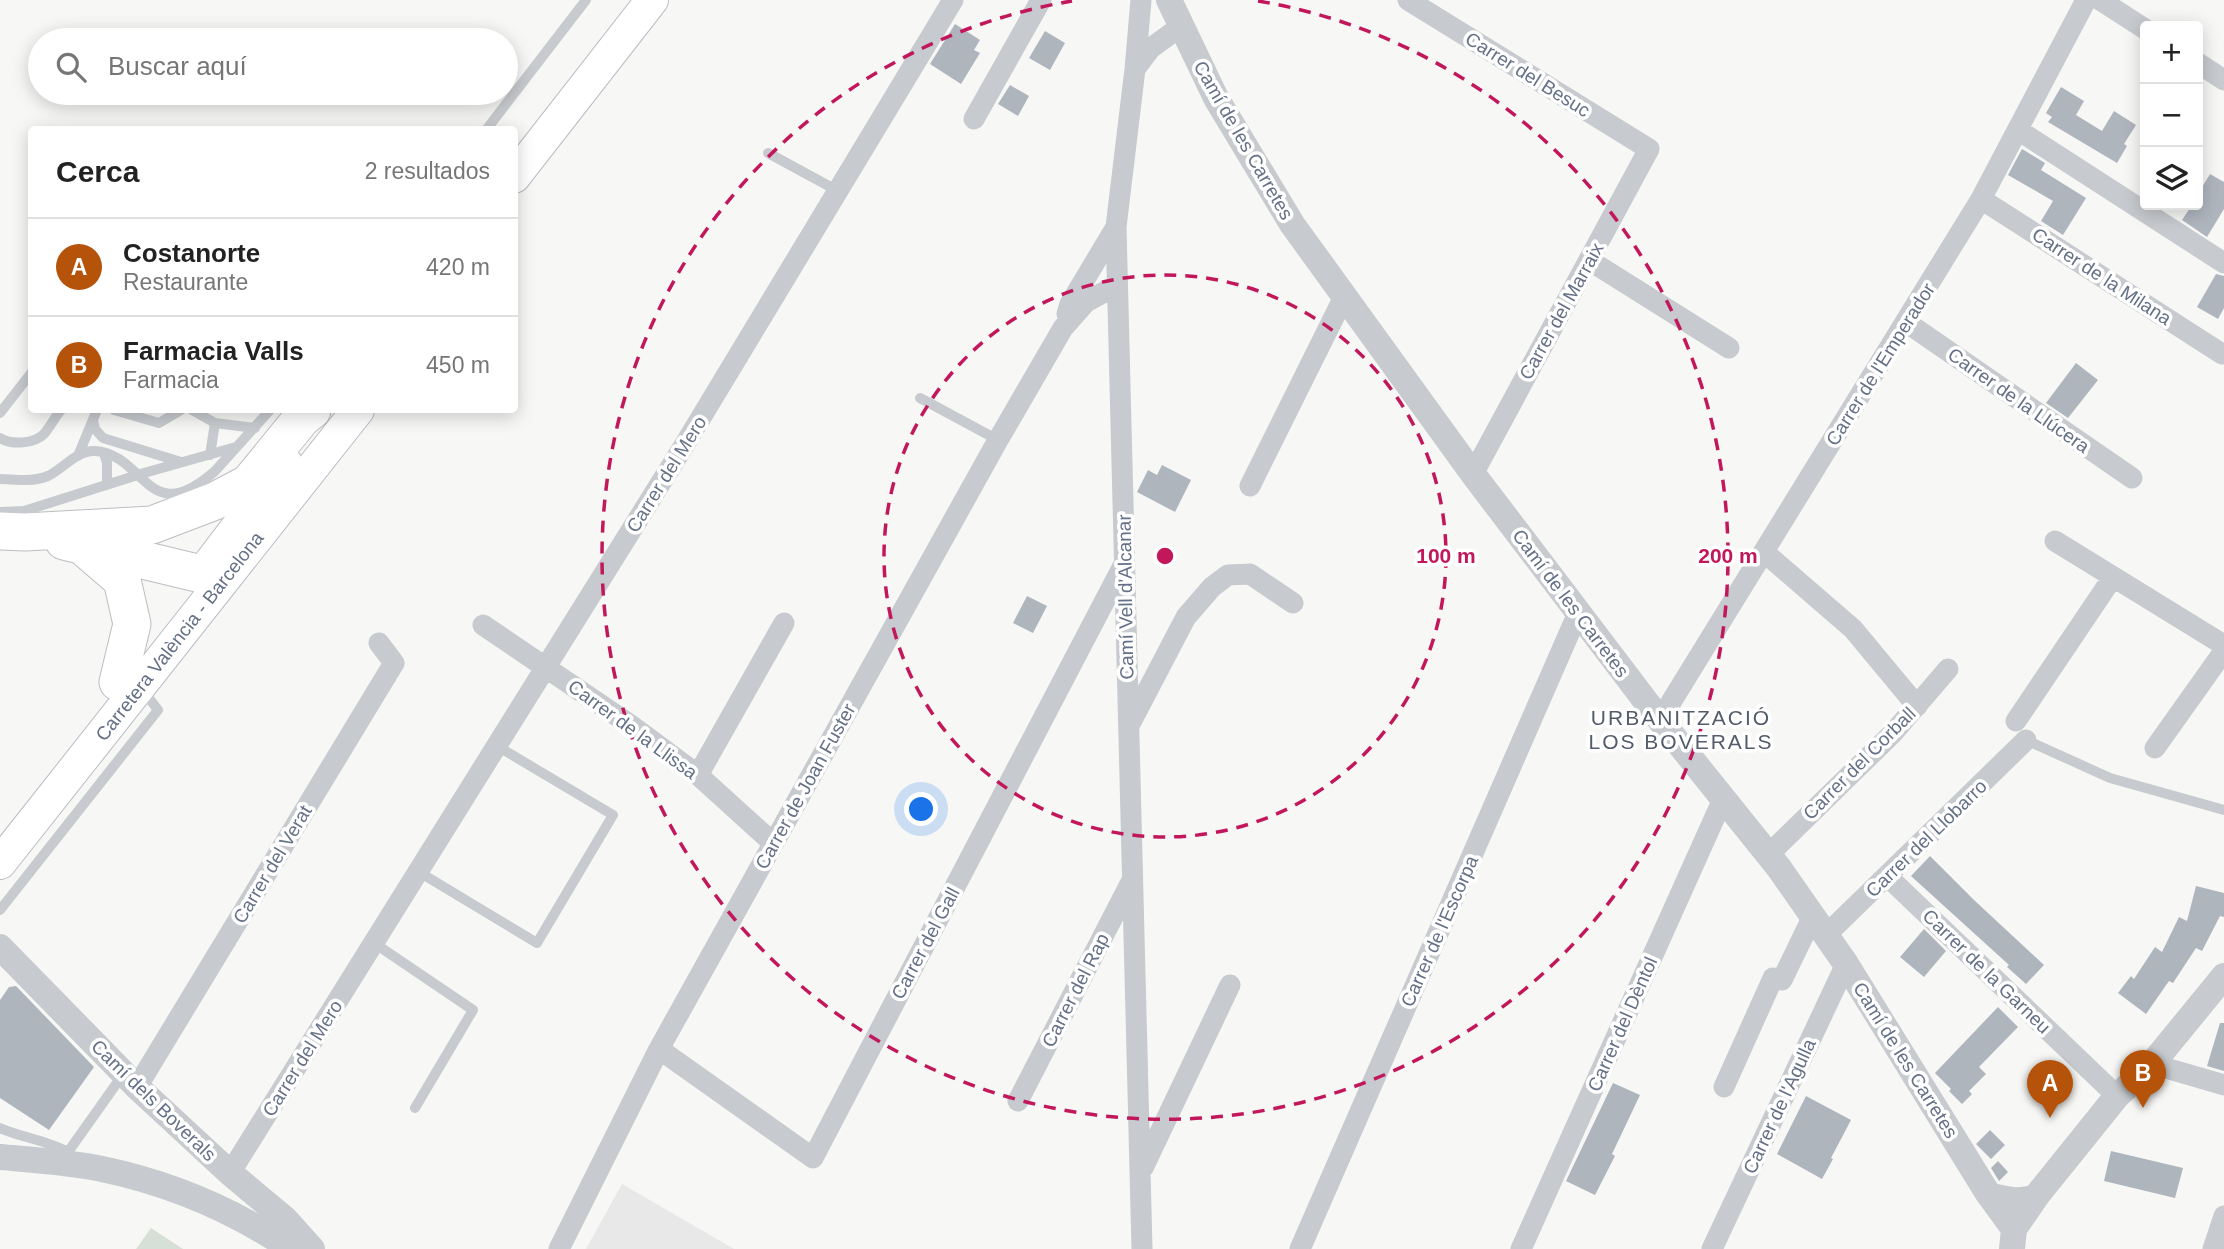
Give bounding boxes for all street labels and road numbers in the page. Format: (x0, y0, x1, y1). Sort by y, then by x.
street label: Carrer del Besuc (1462, 28, 1594, 121)
street label: Camí de les Carretes (1190, 57, 1298, 223)
street label: Carrer de la Milana (2028, 224, 2176, 329)
street label: Carrer del Marraix (1515, 239, 1608, 383)
street label: Carrer de l'Emperador (1822, 279, 1939, 449)
street label: Carrer de la Llúcera (1944, 344, 2094, 457)
street label: Carrer del Mero (622, 412, 711, 536)
street label: Camí Vell d'Alcanar (1114, 514, 1137, 680)
street label: Camí de les Carretes (1508, 525, 1633, 681)
street label: Carretera València - Barcelona (91, 527, 268, 745)
street label: Carrer de la Llissa (564, 676, 702, 783)
street label: Carrer de Joan Fuster (751, 699, 860, 873)
street label: Carrer del Corball (1799, 703, 1920, 824)
street label: Carrer del Llobarro (1862, 775, 1991, 901)
street label: Carrer del Verat (229, 801, 316, 927)
street label: Carrer de l'Escorpa (1397, 852, 1482, 1010)
street label: Carrer del Gall (887, 884, 964, 1003)
street label: Carrer de la Garneu (1919, 905, 2055, 1038)
street label: Carrer del Rap (1038, 930, 1113, 1051)
street label: Carrer del Dèntol (1583, 954, 1661, 1095)
street label: Camí de les Carretes (1849, 979, 1962, 1142)
street label: Carrer del Mero (258, 996, 347, 1120)
street label: Carrer de l'Agulla (1739, 1035, 1820, 1177)
street label: Camí dels Boverals (87, 1036, 220, 1165)

